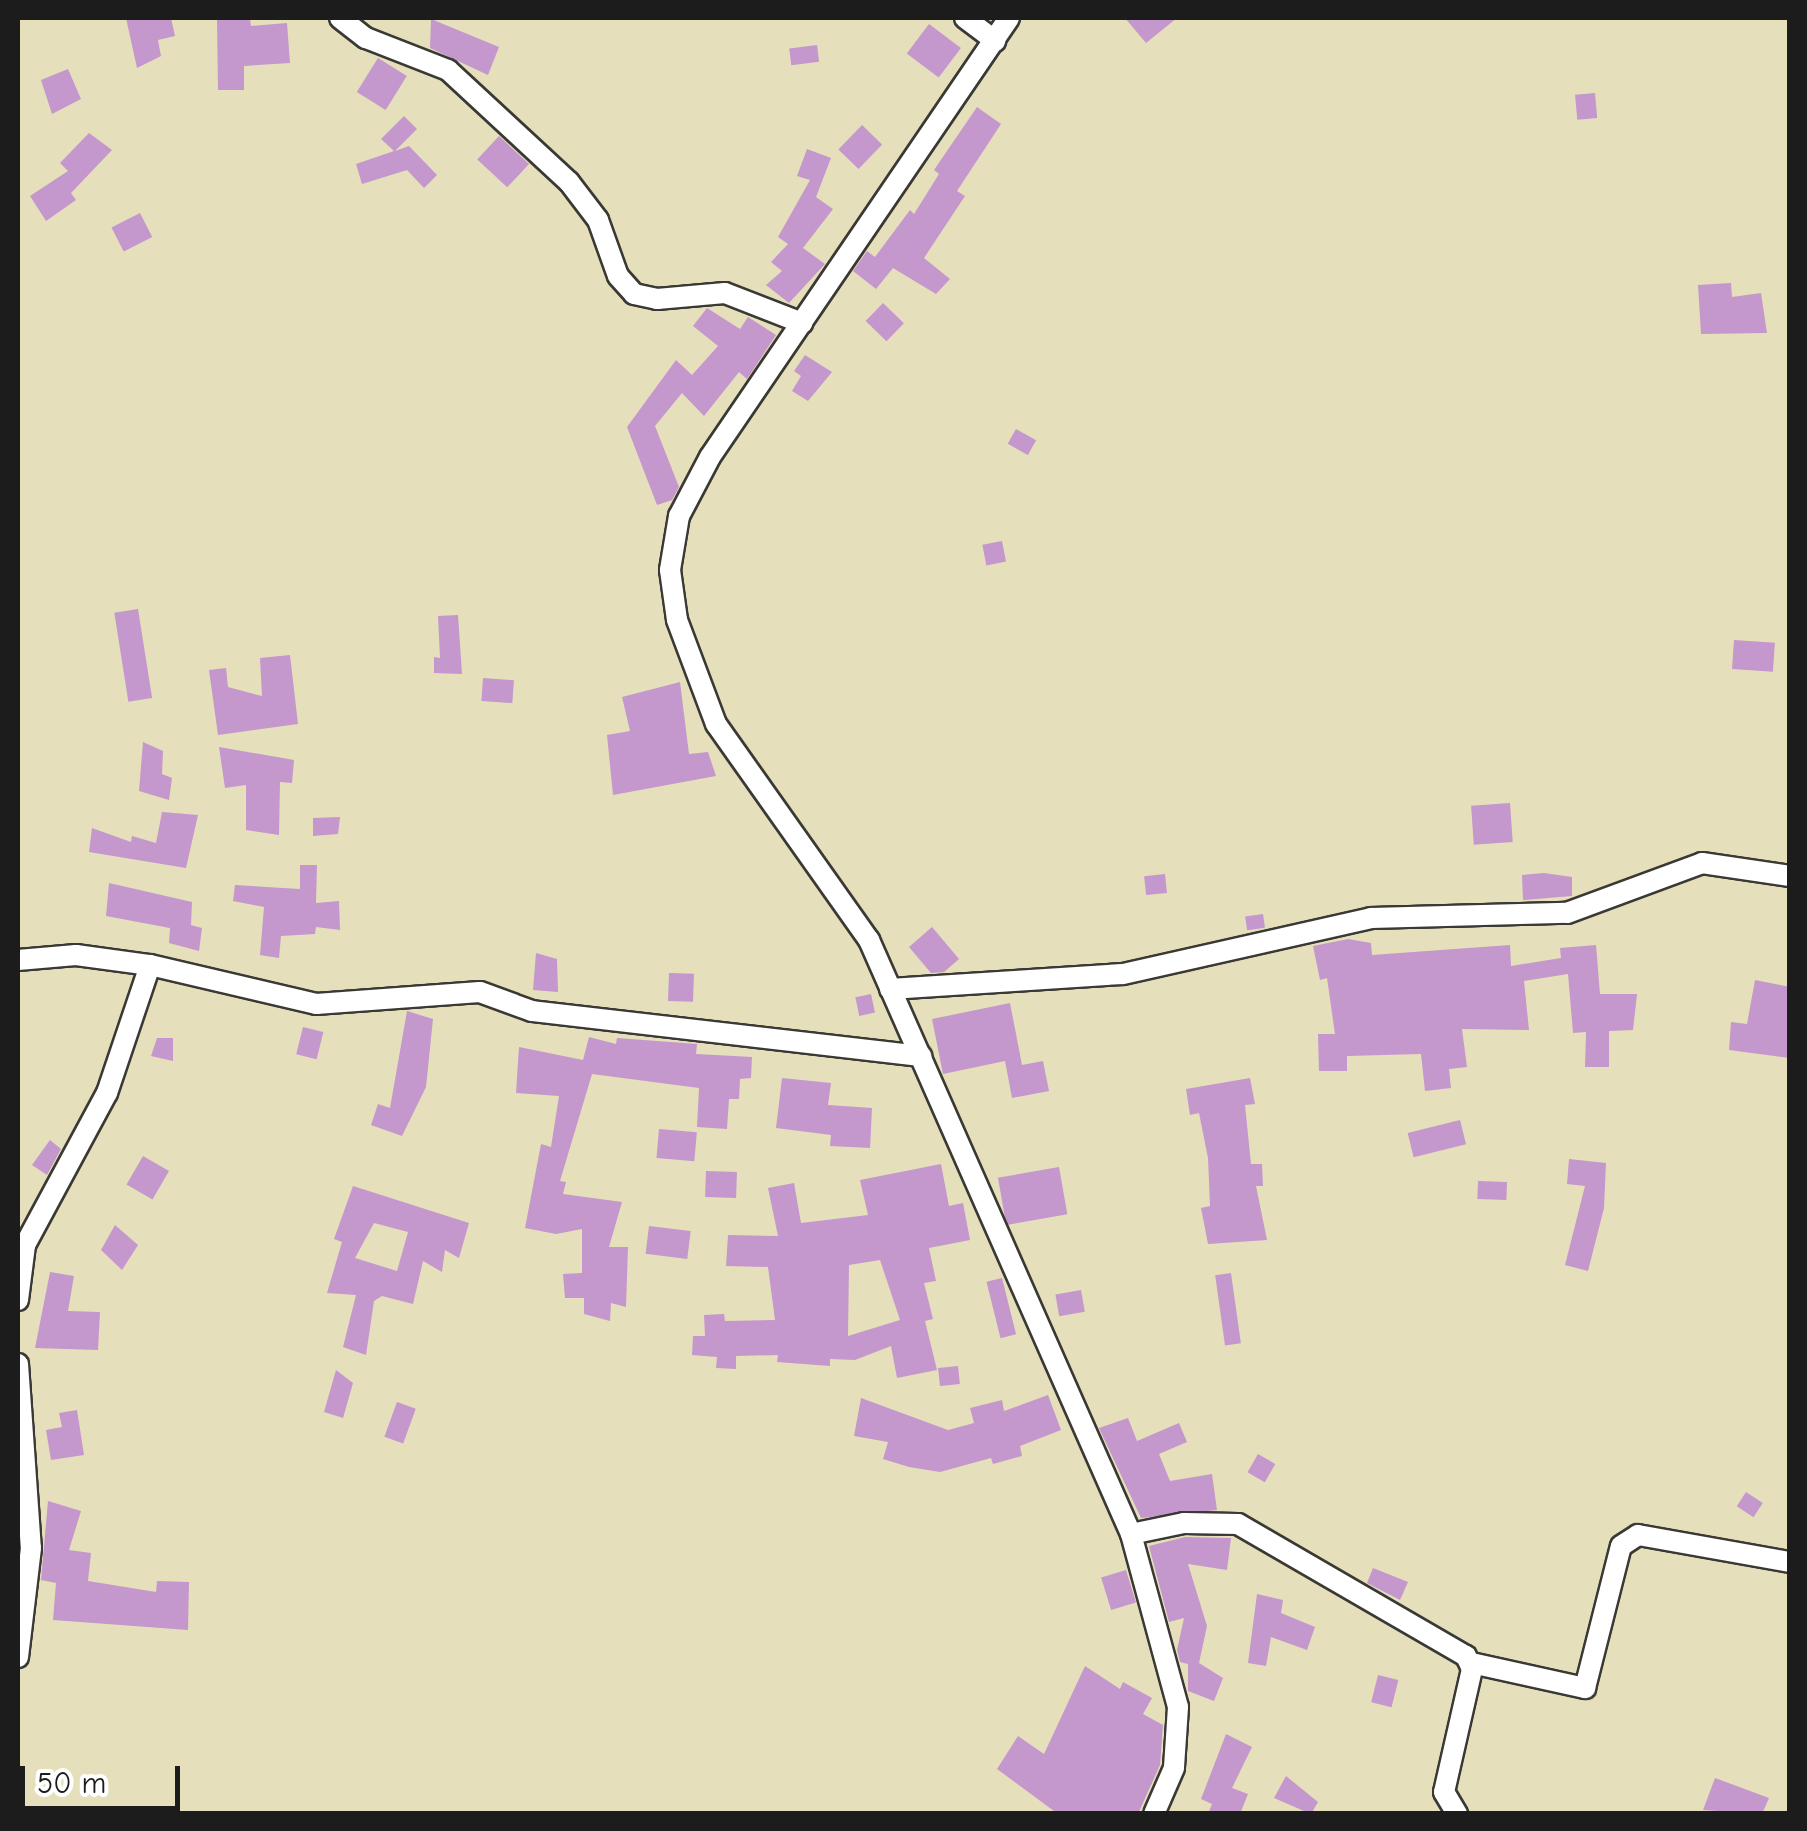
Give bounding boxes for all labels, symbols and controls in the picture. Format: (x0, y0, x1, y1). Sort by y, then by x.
scale bar (25, 1746, 185, 1808)
text: 50 m (37, 1766, 106, 1801)

